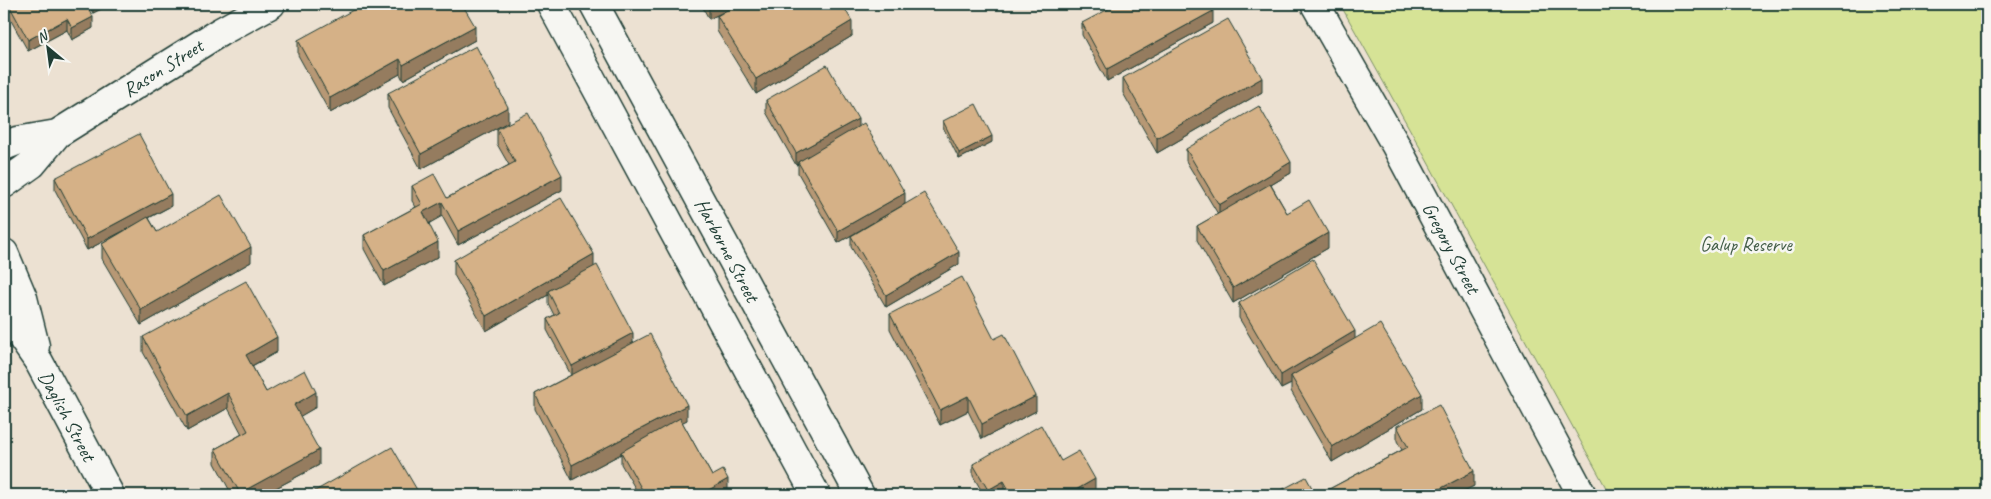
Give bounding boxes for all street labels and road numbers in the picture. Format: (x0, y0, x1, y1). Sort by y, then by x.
street label: Rason Street (118, 32, 210, 102)
street label: Harborne Street (689, 194, 766, 308)
street label: Gregory Street (1417, 198, 1487, 300)
street label: Daglish Street (33, 367, 102, 468)

